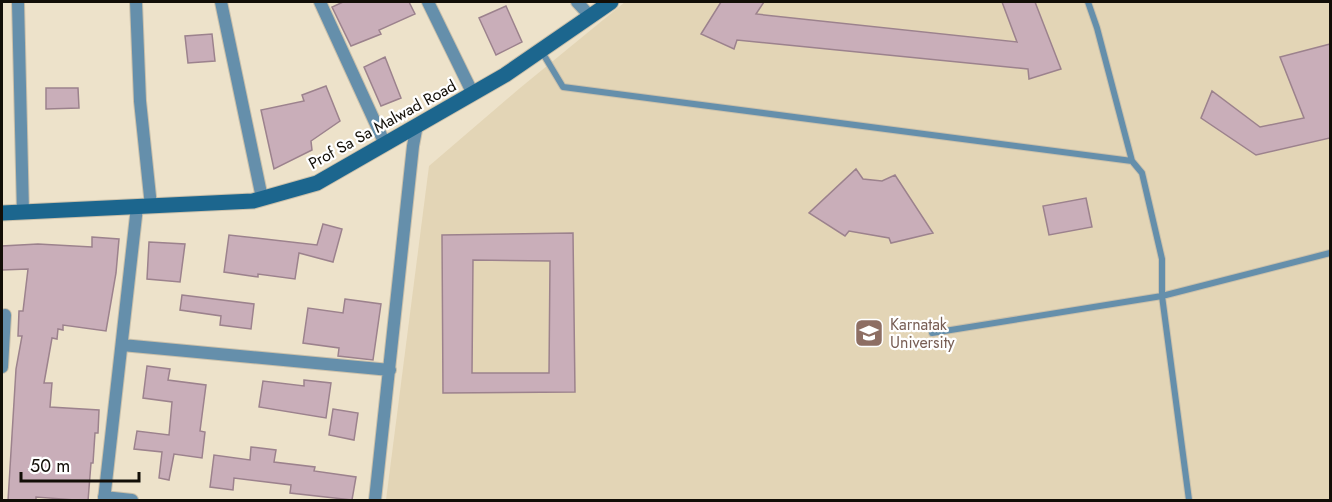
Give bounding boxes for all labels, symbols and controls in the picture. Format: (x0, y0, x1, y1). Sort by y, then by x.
street label: Prof Sa Sa Malwad Road (304, 74, 460, 175)
place label: Karnatak University (890, 313, 956, 354)
school or university icon: Karnatak University (853, 317, 885, 349)
scale bar (21, 445, 140, 483)
text: 50 m (30, 453, 70, 479)

